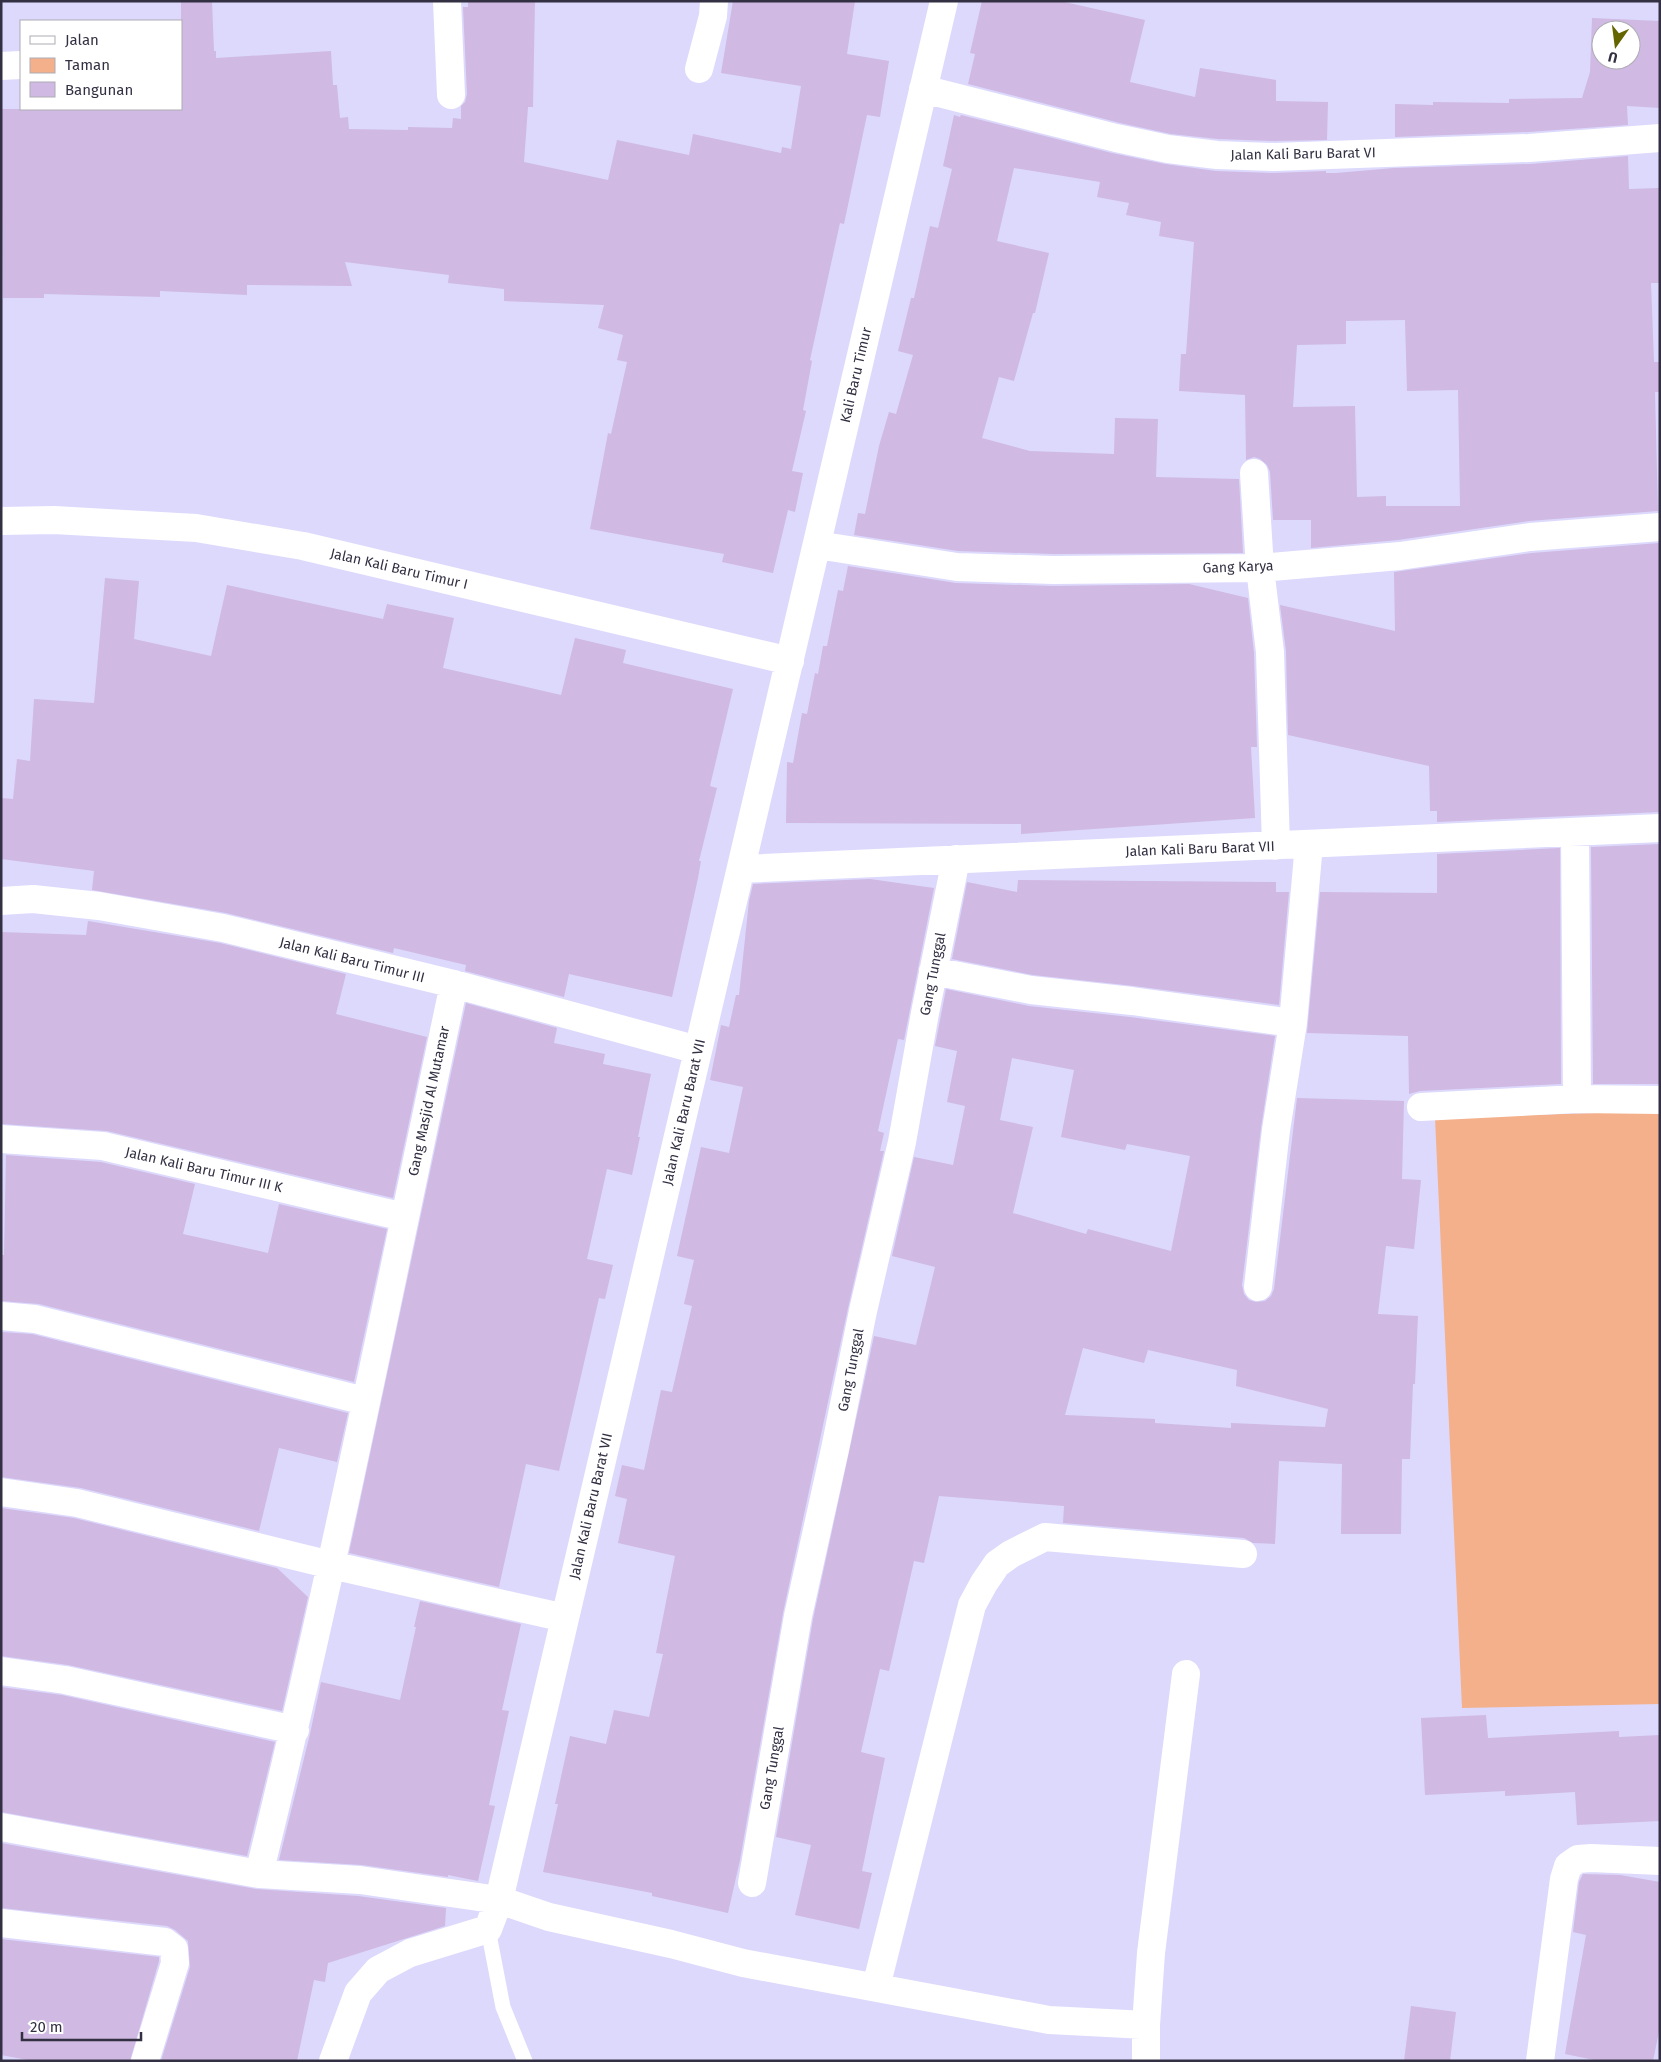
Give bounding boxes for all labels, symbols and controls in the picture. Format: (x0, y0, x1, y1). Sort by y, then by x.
legend (20, 20, 182, 110)
north arrow (1591, 20, 1641, 70)
text: Jalan (65, 31, 99, 49)
text: U (1606, 48, 1619, 66)
text: Taman (65, 56, 110, 74)
text: Bangunan (65, 81, 133, 99)
street label: Jalan Kali Baru Barat VI (1230, 144, 1376, 164)
street label: Kali Baru Timur (837, 325, 875, 424)
street label: Jalan Kali Baru Timur I (329, 545, 469, 593)
street label: Gang Karya (1202, 557, 1274, 577)
street label: Jalan Kali Baru Barat VII (1125, 838, 1275, 860)
street label: Gang Tunggal (917, 931, 949, 1017)
street label: Jalan Kali Baru Timur III (278, 934, 426, 986)
street label: Gang Masjid Al Mutamar (405, 1024, 453, 1178)
street label: Jalan Kali Baru Barat VII (659, 1037, 709, 1187)
street label: Jalan Kali Baru Timur III K (124, 1144, 285, 1197)
street label: Gang Tunggal (835, 1327, 867, 1413)
street label: Jalan Kali Baru Barat VII (566, 1431, 616, 1581)
street label: Gang Tunggal (756, 1725, 788, 1811)
scale bar (22, 2010, 141, 2042)
text: 20 m (30, 2018, 63, 2036)

